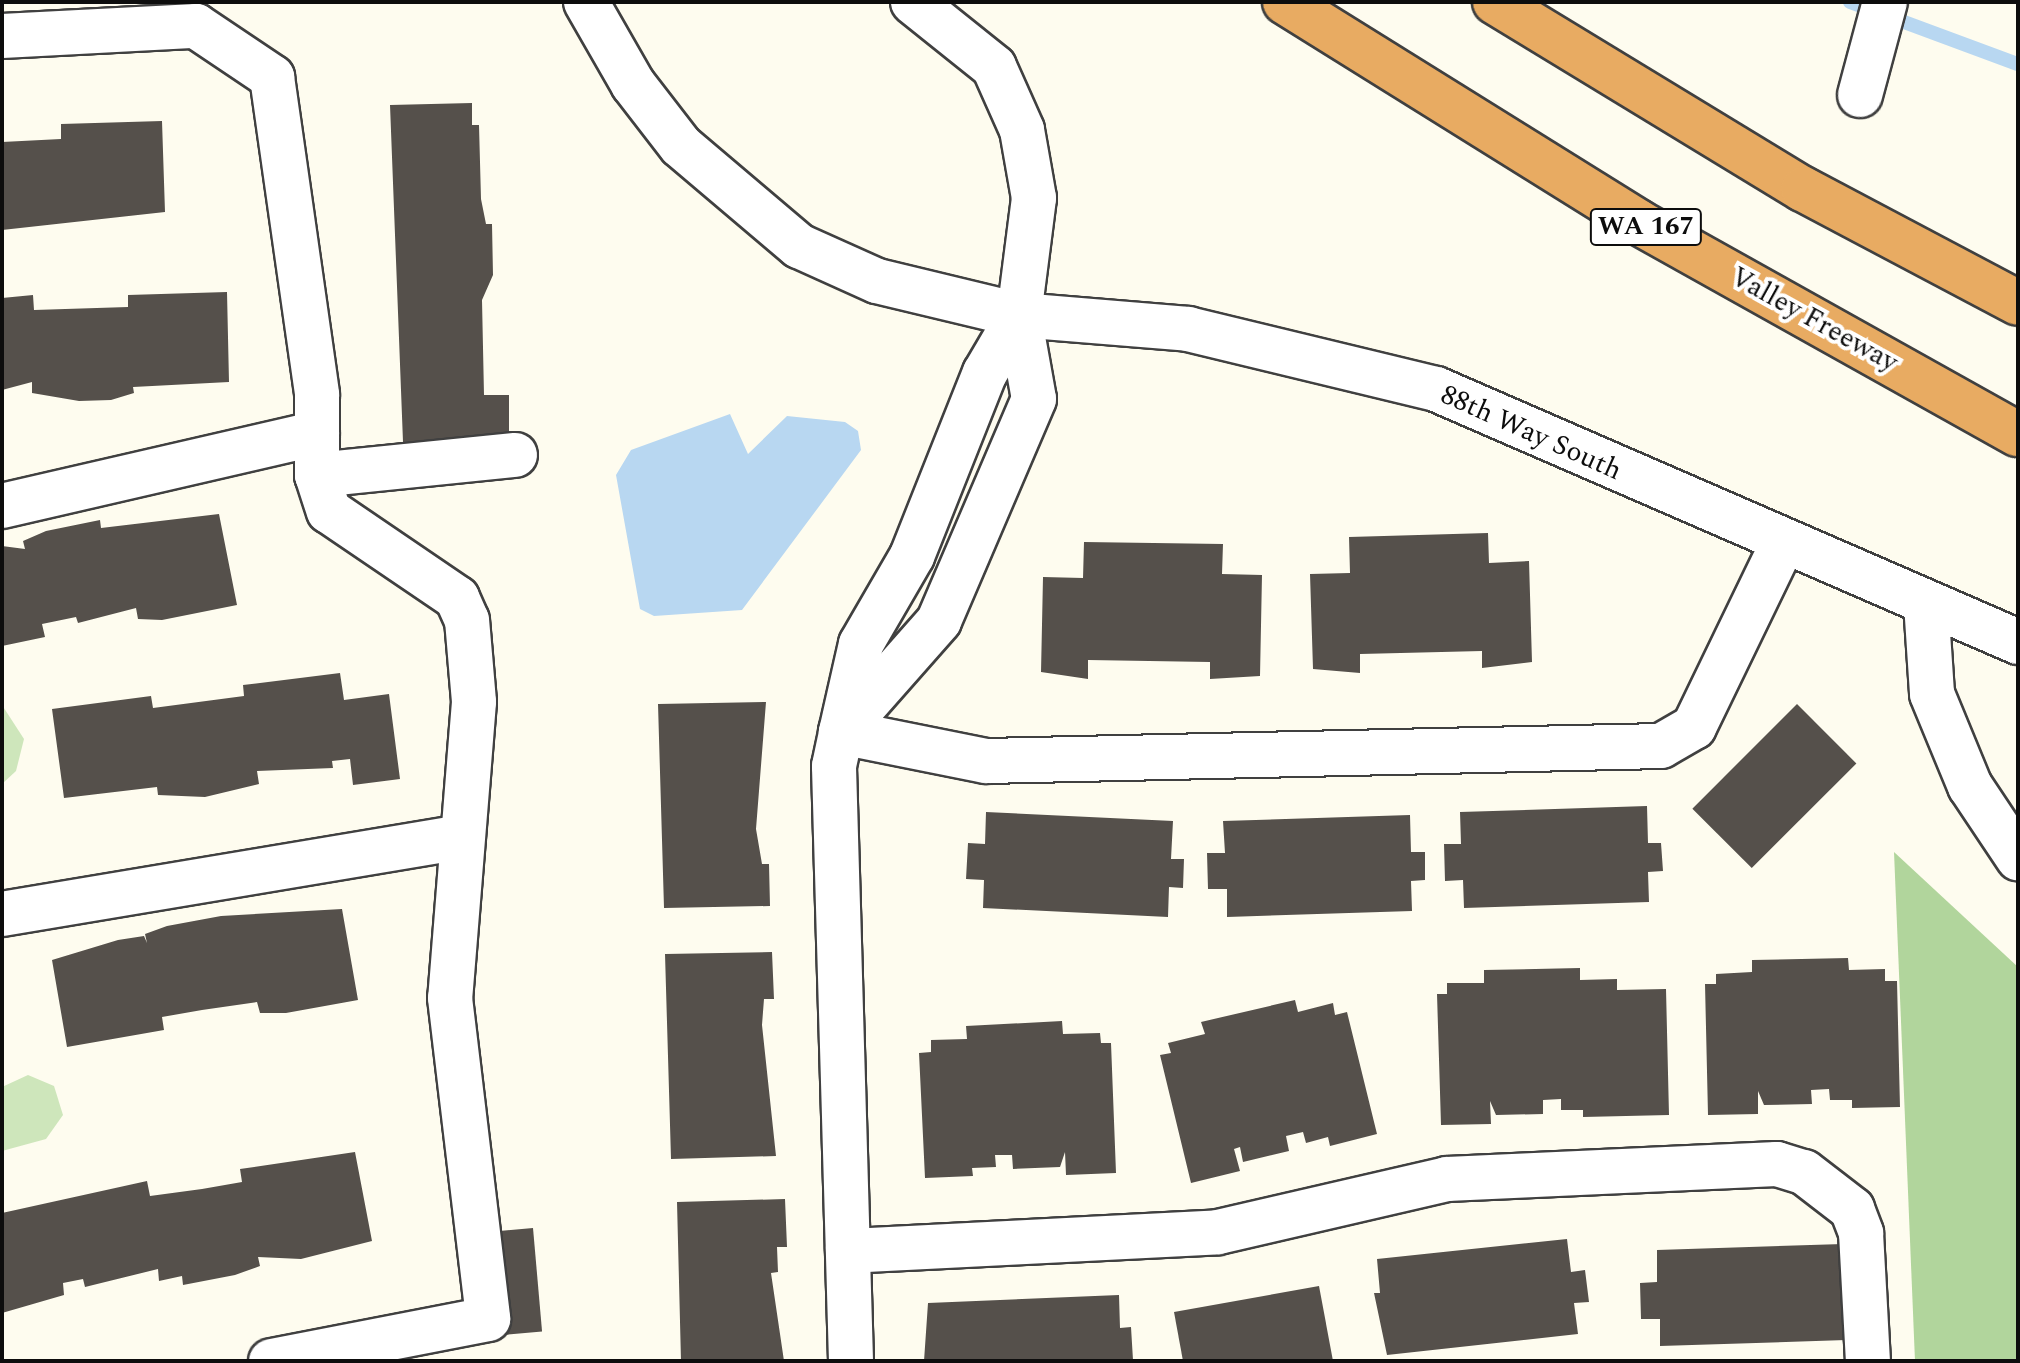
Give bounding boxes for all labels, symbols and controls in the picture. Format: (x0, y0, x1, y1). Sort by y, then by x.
road number: WA 167 (1588, 205, 1704, 249)
street label: Valley Freeway (1725, 260, 1903, 380)
street label: 88th Way South (1435, 378, 1627, 488)

